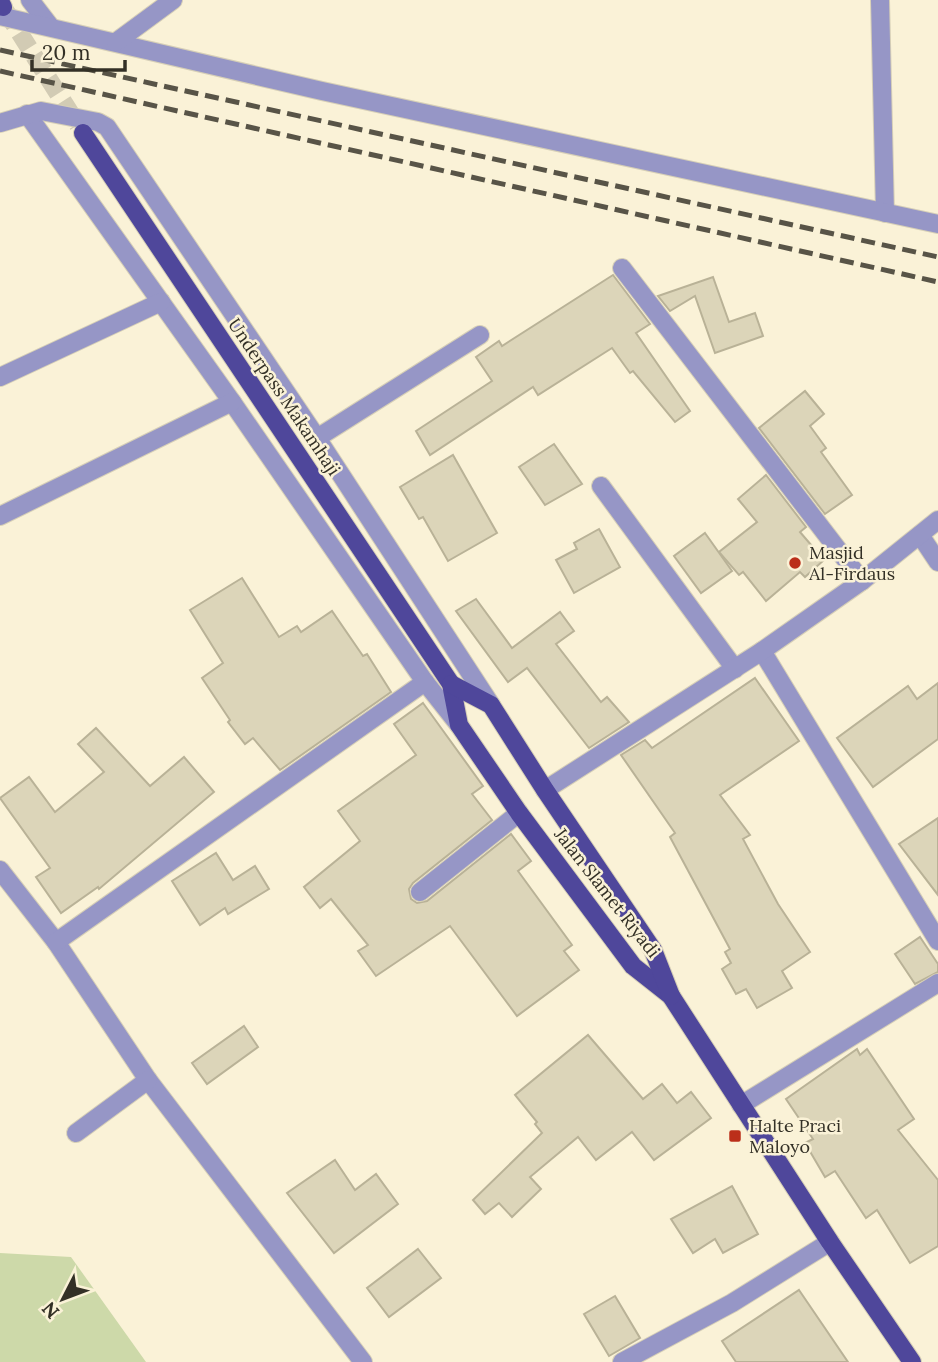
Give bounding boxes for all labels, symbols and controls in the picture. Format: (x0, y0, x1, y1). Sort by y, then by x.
scale bar (32, 28, 124, 72)
text: 20 m (42, 39, 91, 66)
street label: Underpass Makamhaji (223, 314, 346, 480)
place label: Masjid Al-Firdaus (808, 541, 895, 585)
marker: Masjid Al-Firdaus (787, 555, 803, 571)
street label: Jalan Slamet Riyadi (549, 822, 665, 962)
place label: Halte Praci Maloyo (749, 1114, 841, 1158)
marker: Halte Praci Maloyo (727, 1128, 743, 1144)
north arrow (28, 1264, 98, 1334)
text: N (36, 1297, 64, 1324)

